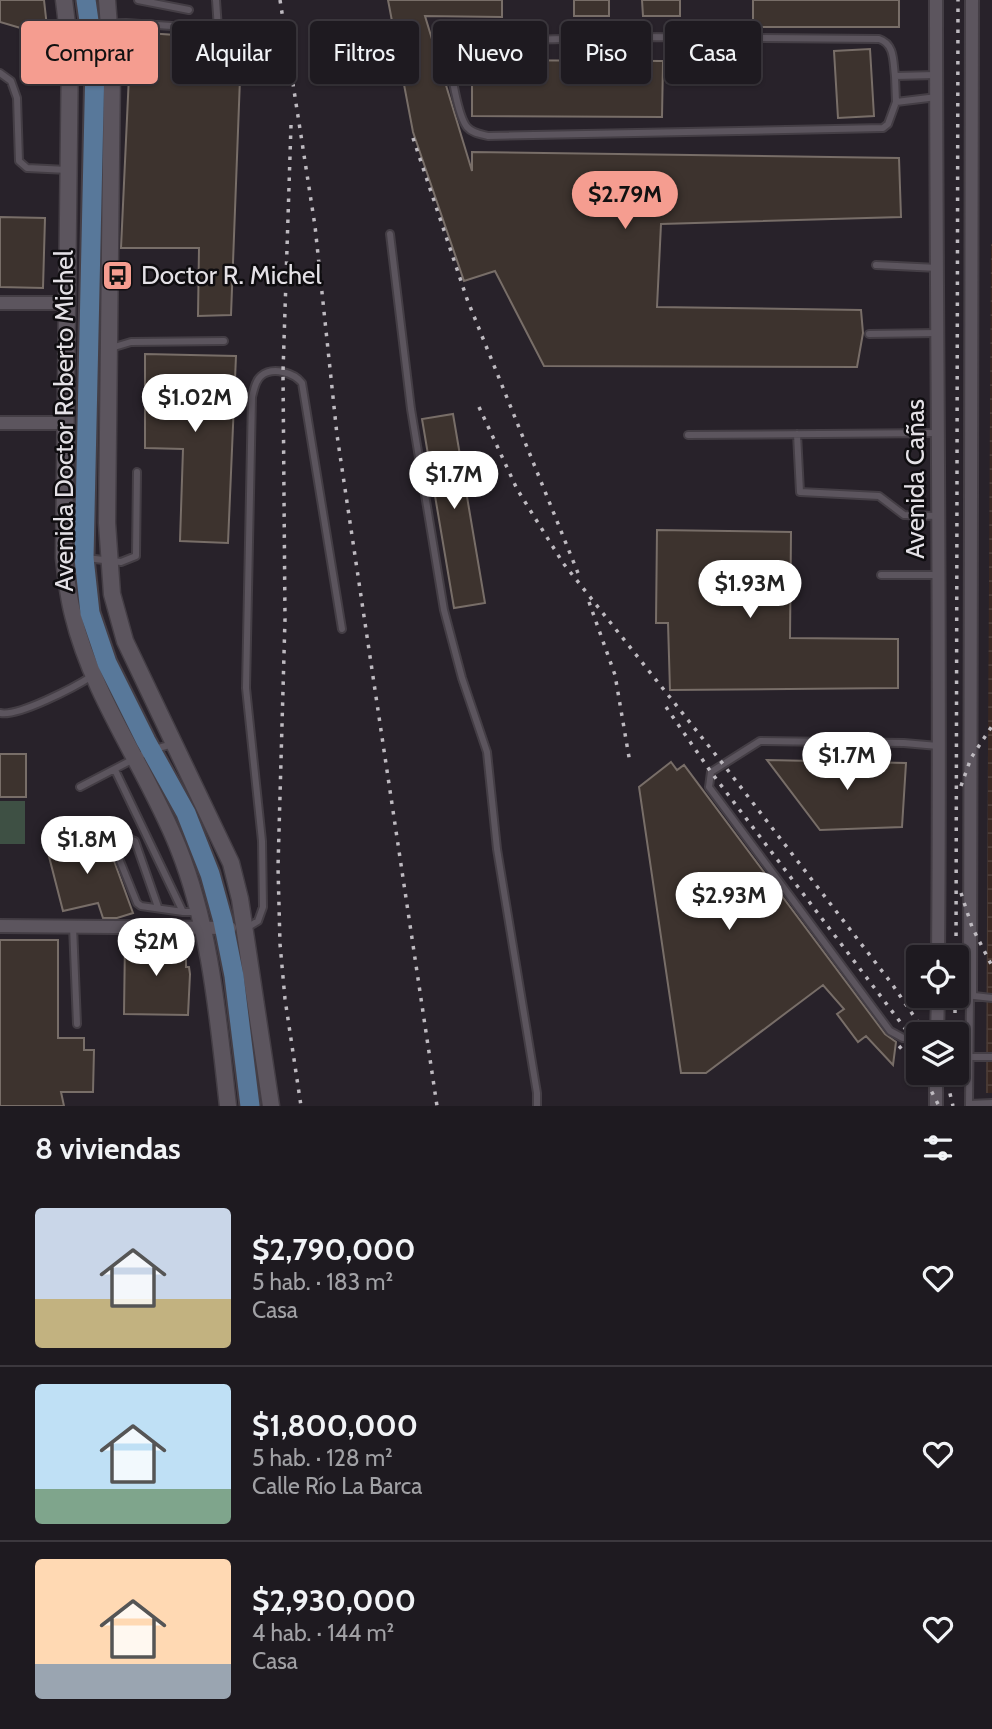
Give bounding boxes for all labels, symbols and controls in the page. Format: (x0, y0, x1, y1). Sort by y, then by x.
chip: Comprar (21, 21, 158, 84)
chip: Alquilar (172, 21, 296, 84)
chip: Filtros (310, 21, 419, 84)
chip: Nuevo (433, 21, 547, 84)
chip: Piso (561, 21, 651, 84)
chip: Casa (665, 21, 761, 84)
pin: $2.79M (568, 172, 682, 231)
text: $2.79M (588, 180, 662, 208)
street label: Avenida Doctor Roberto Michel (48, 250, 80, 592)
bus stop icon: Doctor R. Michel (101, 258, 135, 292)
place label: Doctor R. Michel (141, 259, 322, 291)
pin: $1.02M (138, 374, 252, 434)
text: $1.02M (158, 383, 232, 411)
street label: Avenida Cañas (899, 399, 931, 559)
pin: $1.7M (405, 452, 503, 511)
text: $1.7M (425, 460, 483, 488)
pin: $1.93M (693, 560, 807, 620)
text: $1.93M (714, 569, 786, 597)
pin: $1.7M (798, 732, 896, 792)
text: $1.7M (818, 741, 876, 769)
pin: $1.8M (38, 816, 136, 876)
text: $1.8M (57, 825, 117, 853)
pin: $2.93M (672, 872, 786, 932)
text: $2.93M (692, 881, 766, 909)
pin: $2M (122, 918, 190, 978)
text: $2M (134, 927, 178, 955)
map controls (906, 945, 969, 1085)
button: locate (906, 945, 969, 1008)
button: layers (906, 1022, 969, 1085)
icon: filters (919, 1129, 957, 1167)
text: 8 viviendas (35, 1130, 181, 1167)
text: $2,790,000 (252, 1231, 415, 1268)
icon: home (91, 1236, 175, 1320)
icon: heart (919, 1259, 957, 1297)
text: 5 hab. · 183 m² (252, 1268, 393, 1296)
text: Casa (252, 1296, 298, 1324)
text: $1,800,000 (252, 1407, 418, 1444)
icon: home (91, 1412, 175, 1496)
icon: heart (919, 1435, 957, 1473)
text: 5 hab. · 128 m² (252, 1444, 393, 1472)
text: Calle Río La Barca (252, 1472, 422, 1500)
text: $2,930,000 (252, 1582, 416, 1619)
icon: home (91, 1587, 175, 1671)
icon: heart (919, 1610, 957, 1648)
text: 4 hab. · 144 m² (252, 1619, 394, 1647)
text: Casa (252, 1647, 298, 1675)

